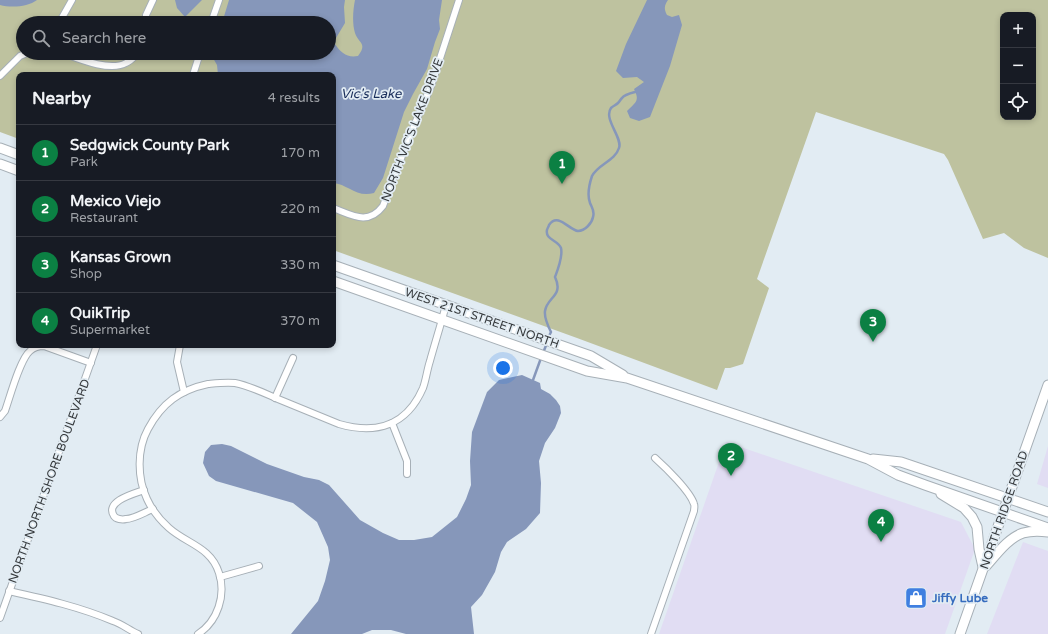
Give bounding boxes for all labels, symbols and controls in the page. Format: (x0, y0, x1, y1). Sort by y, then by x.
map controls (1000, 12, 1036, 120)
button: + (1000, 12, 1036, 48)
search box (16, 16, 336, 60)
icon: search (30, 27, 52, 49)
text: Search here (62, 29, 146, 47)
button: − (1000, 48, 1036, 84)
street label: NORTH VIC'S LAKE DRIVE (378, 56, 446, 203)
button: locate (1000, 84, 1036, 120)
water label: Vic's Lake (341, 86, 402, 102)
text: Nearby (32, 88, 91, 109)
text: 4 results (268, 90, 320, 106)
text: Sedgwick County Park (70, 136, 229, 154)
text: 1 (41, 145, 49, 161)
text: 170 m (280, 145, 320, 161)
pin: 1 (549, 151, 575, 184)
text: Park (70, 154, 98, 170)
text: Mexico Viejo (70, 192, 161, 210)
text: 2 (41, 201, 49, 217)
text: 220 m (280, 201, 320, 217)
text: Restaurant (70, 210, 138, 226)
text: Kansas Grown (70, 248, 171, 266)
text: 3 (41, 257, 49, 273)
text: 330 m (280, 257, 320, 273)
text: Shop (70, 266, 102, 282)
street label: WEST 21ST STREET NORTH (403, 285, 561, 351)
text: QuikTrip (70, 304, 130, 322)
pin: 3 (860, 309, 886, 342)
text: 4 (41, 313, 49, 329)
text: 370 m (280, 313, 320, 329)
text: Supermarket (70, 322, 150, 338)
your location (493, 358, 513, 378)
street label: NORTH NORTH SHORE BOULEVARD (5, 377, 93, 585)
pin: 2 (718, 443, 744, 476)
street label: NORTH RIDGE ROAD (977, 449, 1031, 571)
pin: 4 (868, 509, 894, 542)
shop icon: Jiffy Lube (903, 585, 929, 611)
place label: Jiffy Lube (931, 591, 988, 606)

